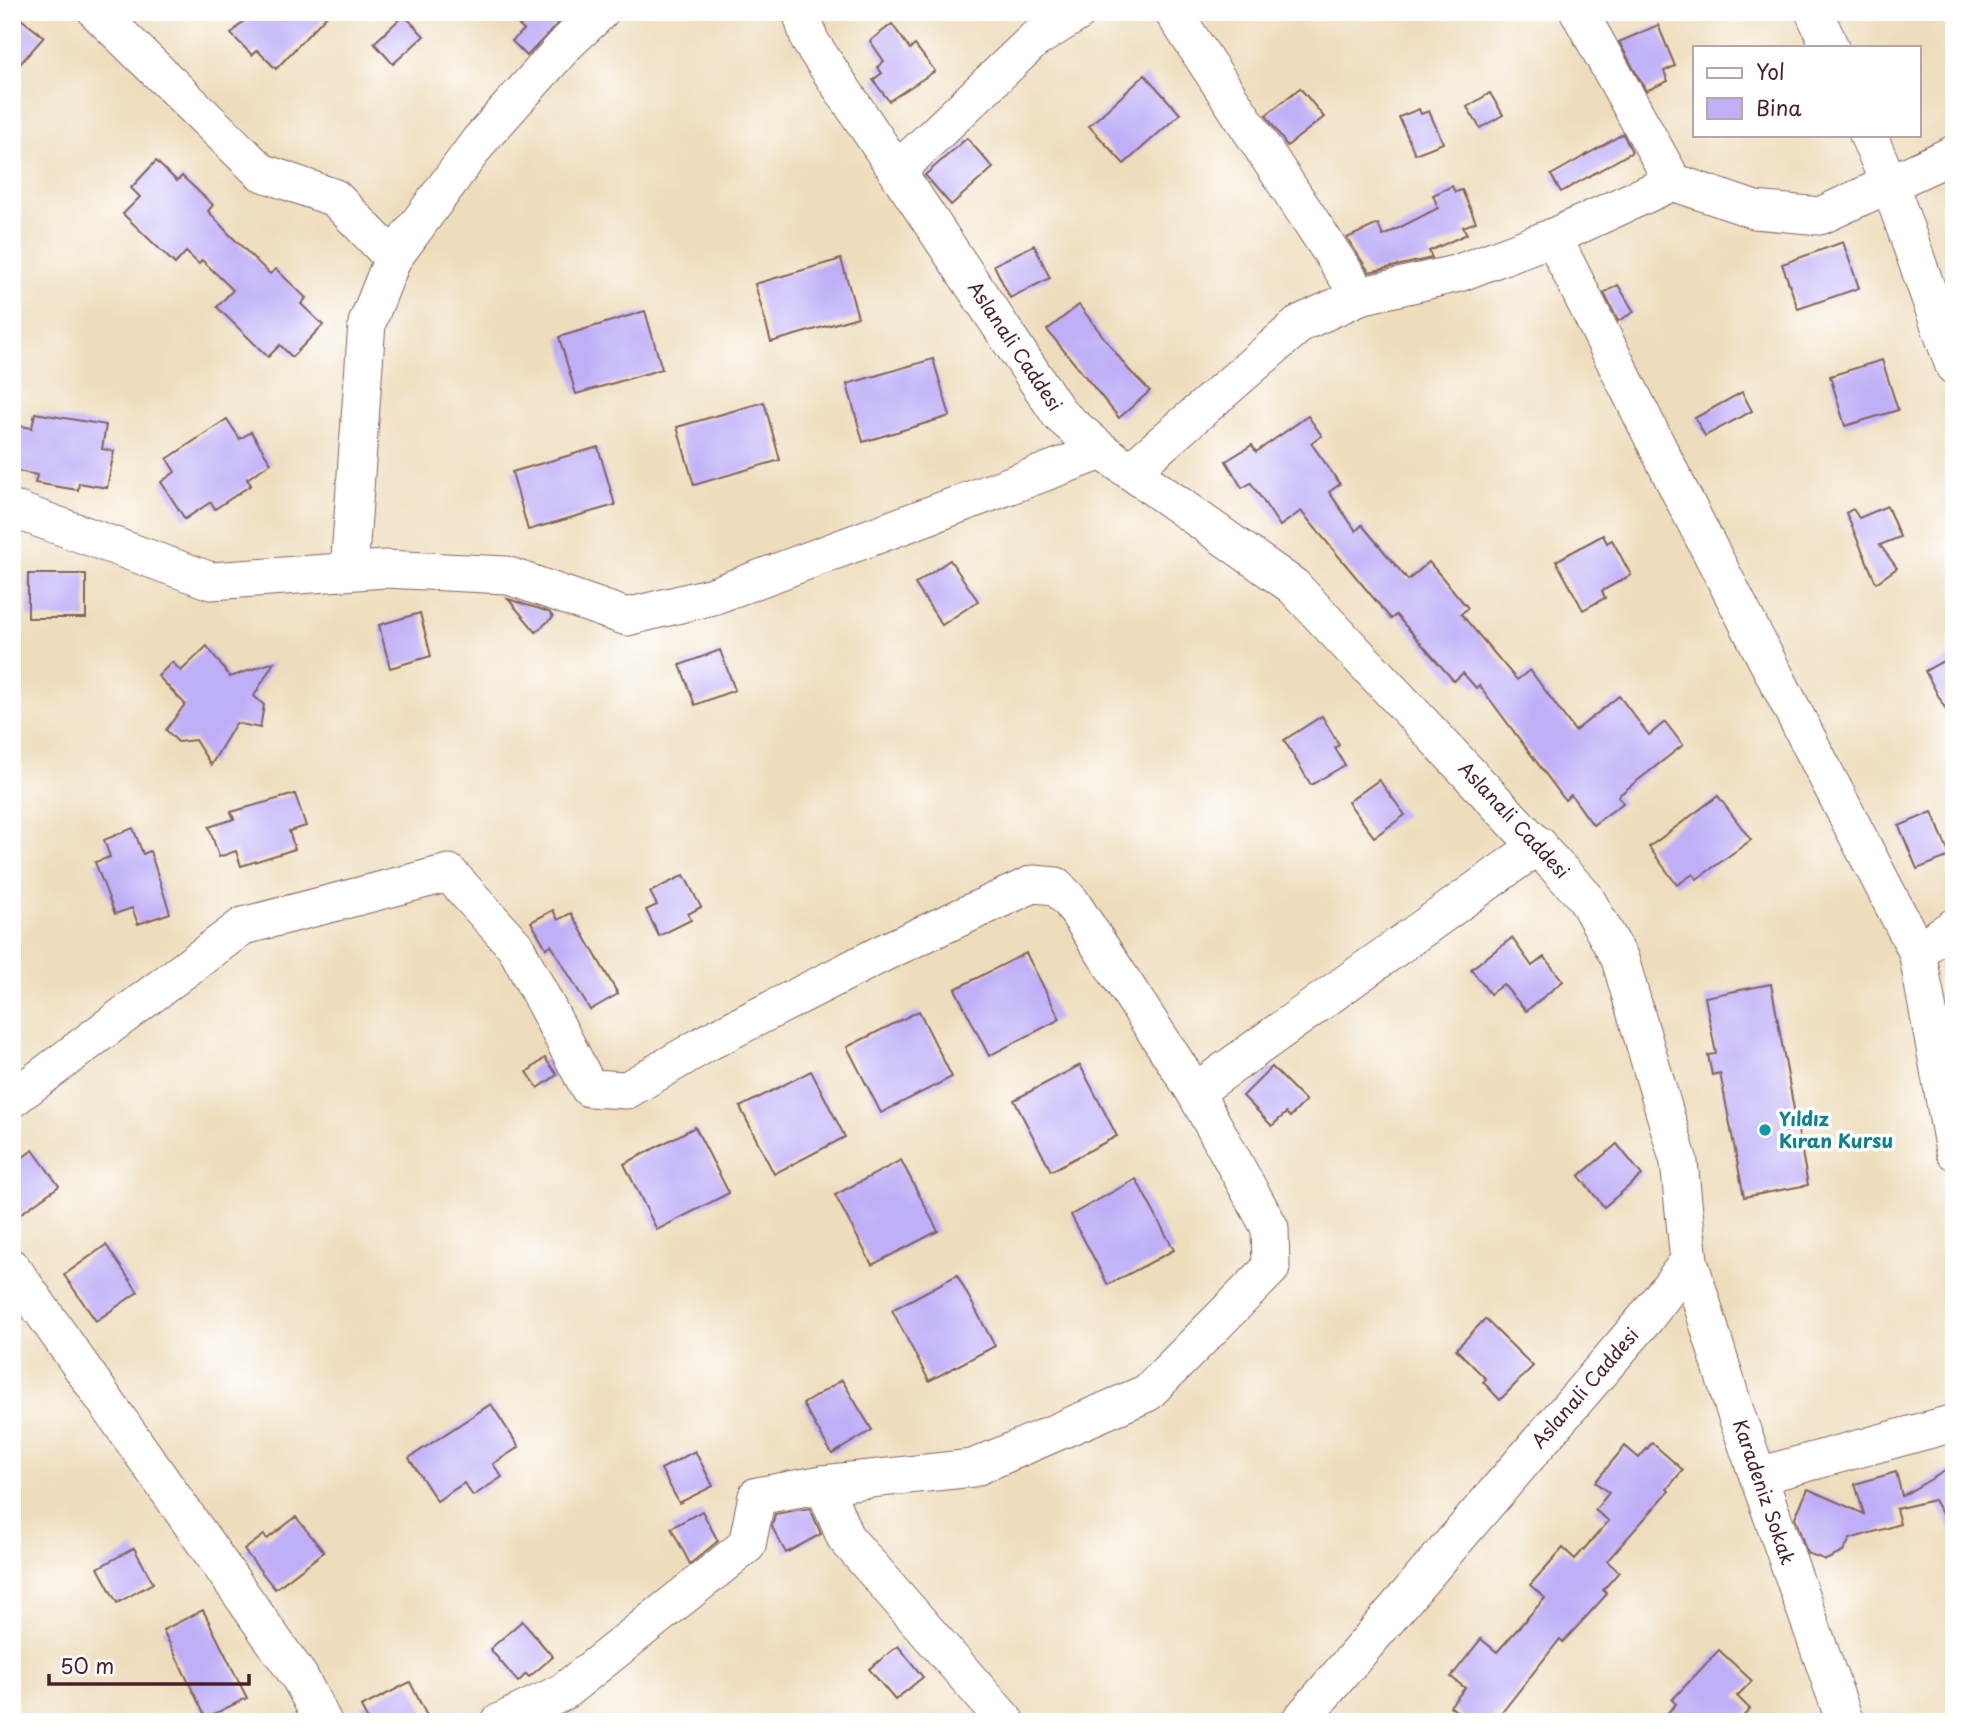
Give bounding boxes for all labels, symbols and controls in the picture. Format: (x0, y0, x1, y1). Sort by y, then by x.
legend (1693, 46, 1920, 136)
text: Yol (1756, 55, 1785, 87)
text: Bina (1756, 91, 1802, 123)
street label: Aslanali Caddesi (962, 275, 1070, 416)
street label: Aslanali Caddesi (1453, 754, 1577, 884)
place label: Yıldız Kıran Kursu (1779, 1104, 1893, 1154)
marker: Yıldız Kıran Kursu (1757, 1122, 1773, 1138)
street label: Aslanali Caddesi (1524, 1321, 1644, 1454)
street label: Karadeniz Sokak (1727, 1415, 1803, 1568)
scale bar (49, 1643, 248, 1687)
text: 50 m (60, 1649, 114, 1681)

